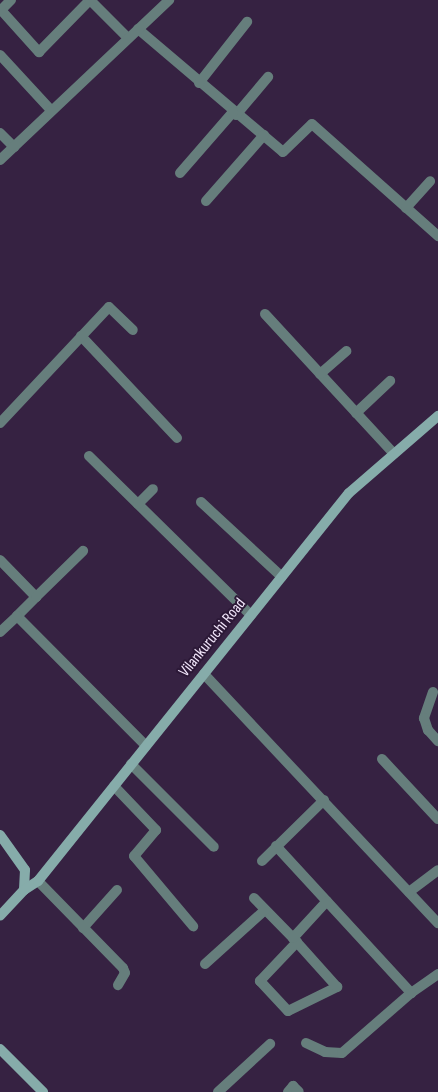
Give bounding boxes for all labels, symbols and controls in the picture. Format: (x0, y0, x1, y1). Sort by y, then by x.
street label: Vilankuruchi Road (175, 595, 251, 681)

